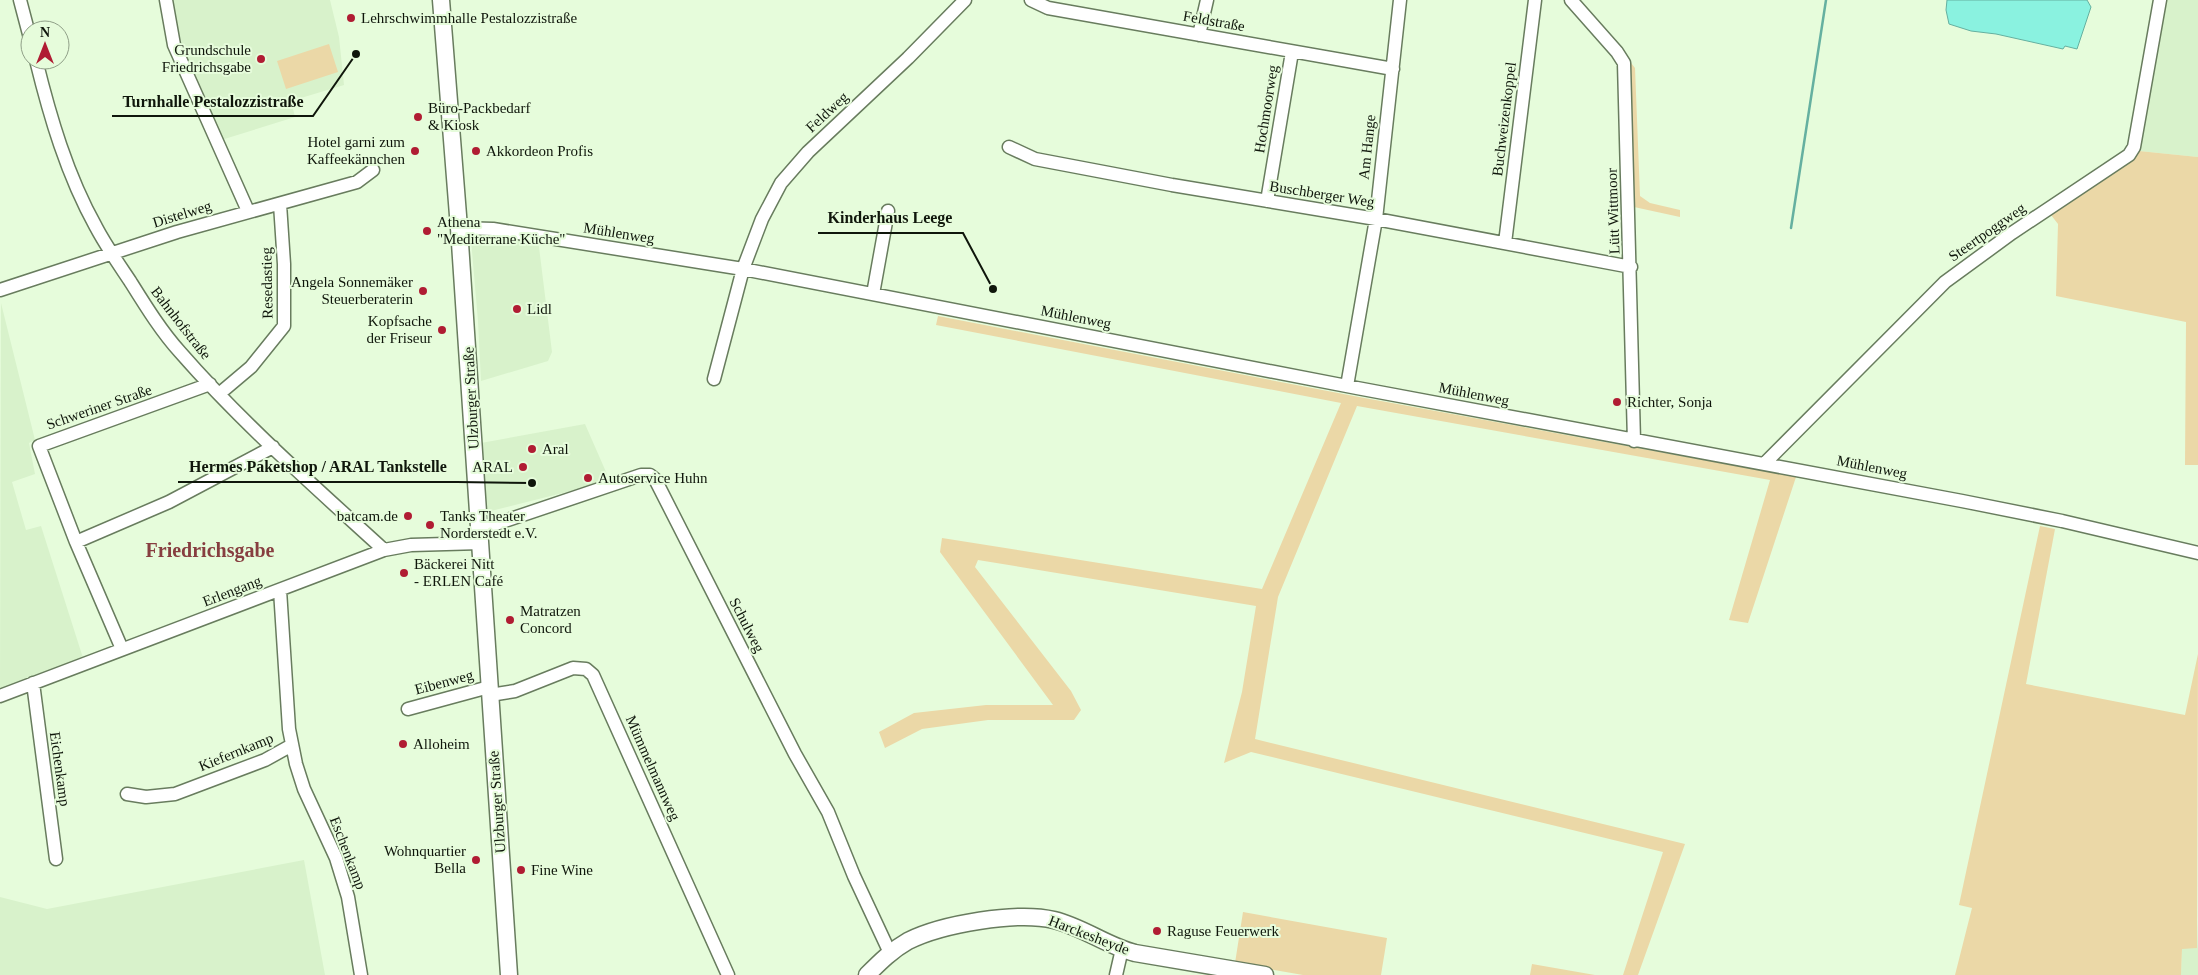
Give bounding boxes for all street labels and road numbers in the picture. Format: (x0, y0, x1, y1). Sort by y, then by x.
street label: Feldstraße (1182, 8, 1246, 34)
street label: Buchweizenkoppel (1489, 61, 1519, 177)
street label: Hochmoorweg (1251, 63, 1281, 154)
street label: Feldweg (803, 88, 852, 135)
street label: Am Hange (1356, 113, 1378, 180)
street label: Lütt Wittmoor (1604, 168, 1622, 254)
street label: Buschberger Weg (1268, 178, 1376, 210)
street label: Distelweg (151, 197, 214, 231)
street label: Steertpoggweg (1946, 199, 2029, 264)
street label: Mühlenweg (582, 219, 656, 247)
street label: Resedastieg (258, 247, 276, 319)
street label: Bahnhofstraße (148, 284, 214, 363)
street label: Mühlenweg (1039, 302, 1113, 332)
street label: Ulzburger Straße (460, 346, 482, 450)
street label: Mühlenweg (1437, 379, 1511, 409)
street label: Schweriner Straße (44, 381, 154, 433)
street label: Mühlenweg (1835, 452, 1909, 482)
street label: Erlengang (200, 572, 264, 610)
street label: Schulweg (726, 595, 768, 655)
street label: Eibenweg (413, 666, 476, 697)
street label: Mümmelmannweg (623, 713, 684, 823)
street label: Kiefernkamp (196, 730, 276, 774)
street label: Eichenkamp (47, 731, 73, 807)
street label: Ulzburger Straße (485, 750, 509, 854)
street label: Eschenkamp (327, 814, 369, 892)
street label: Harckesheyde (1046, 912, 1132, 958)

